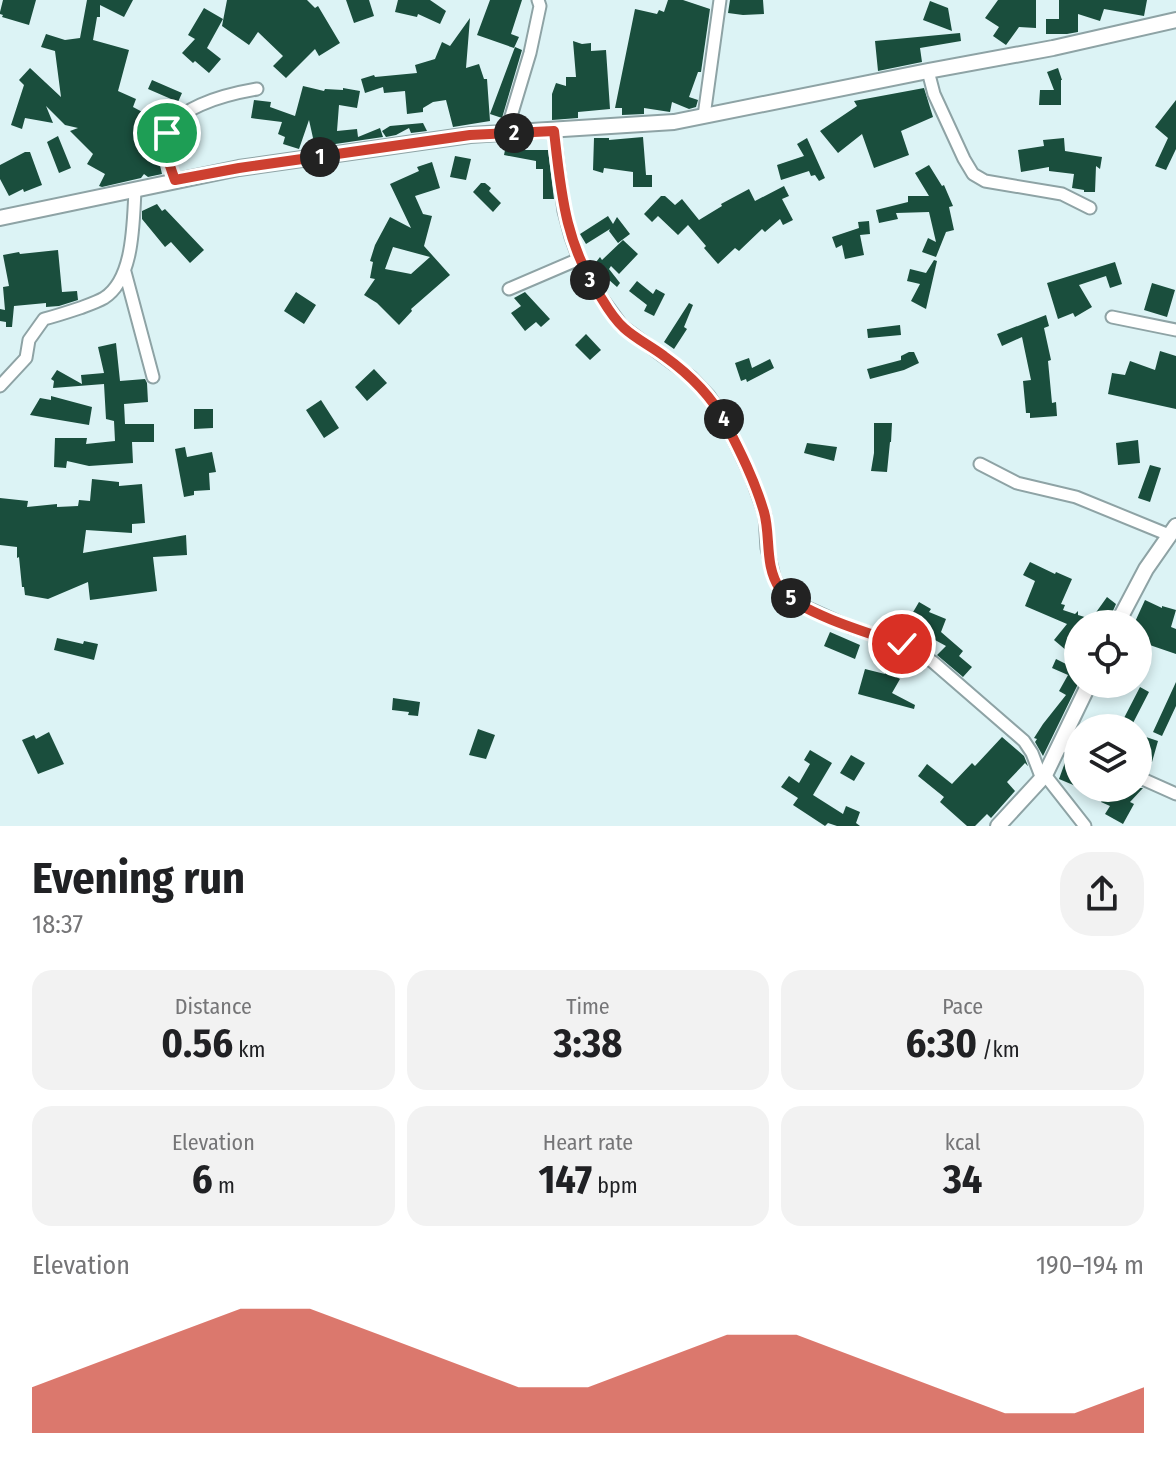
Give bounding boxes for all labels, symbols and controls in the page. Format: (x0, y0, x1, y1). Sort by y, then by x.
pin (133, 99, 201, 167)
icon: arrive (145, 111, 189, 155)
pin: 2 (494, 113, 534, 153)
text: 2 (509, 119, 519, 146)
pin: 1 (300, 137, 340, 177)
text: 1 (315, 143, 325, 170)
pin: 3 (570, 260, 610, 300)
text: 3 (585, 266, 595, 293)
pin: 4 (704, 399, 744, 439)
text: 4 (718, 405, 730, 432)
pin: 5 (771, 578, 811, 618)
text: 5 (786, 584, 796, 611)
pin (868, 610, 936, 678)
map controls (1064, 610, 1152, 802)
button: locate (1064, 610, 1152, 698)
icon: check (880, 622, 924, 666)
button: layers (1064, 714, 1152, 802)
text: Evening run (32, 852, 245, 905)
button: share (1060, 852, 1144, 936)
text: 18:37 (32, 909, 83, 940)
text: Distance (175, 993, 252, 1020)
text: Time (566, 993, 610, 1020)
text: Pace (942, 993, 983, 1020)
text: 0.56 (161, 1020, 233, 1068)
text: 3:38 (554, 1020, 622, 1068)
text: 6:30 (906, 1020, 977, 1068)
text: km (233, 1036, 265, 1063)
text: /km (977, 1036, 1020, 1063)
text: Elevation (172, 1129, 255, 1156)
text: Heart rate (543, 1129, 633, 1156)
text: kcal (945, 1129, 980, 1156)
text: 6 (192, 1156, 213, 1204)
text: 147 (538, 1156, 592, 1204)
text: 34 (943, 1156, 982, 1204)
text: m (213, 1172, 235, 1199)
text: bpm (592, 1172, 638, 1199)
text: Elevation (32, 1250, 130, 1281)
text: 190–194 m (1036, 1250, 1144, 1281)

